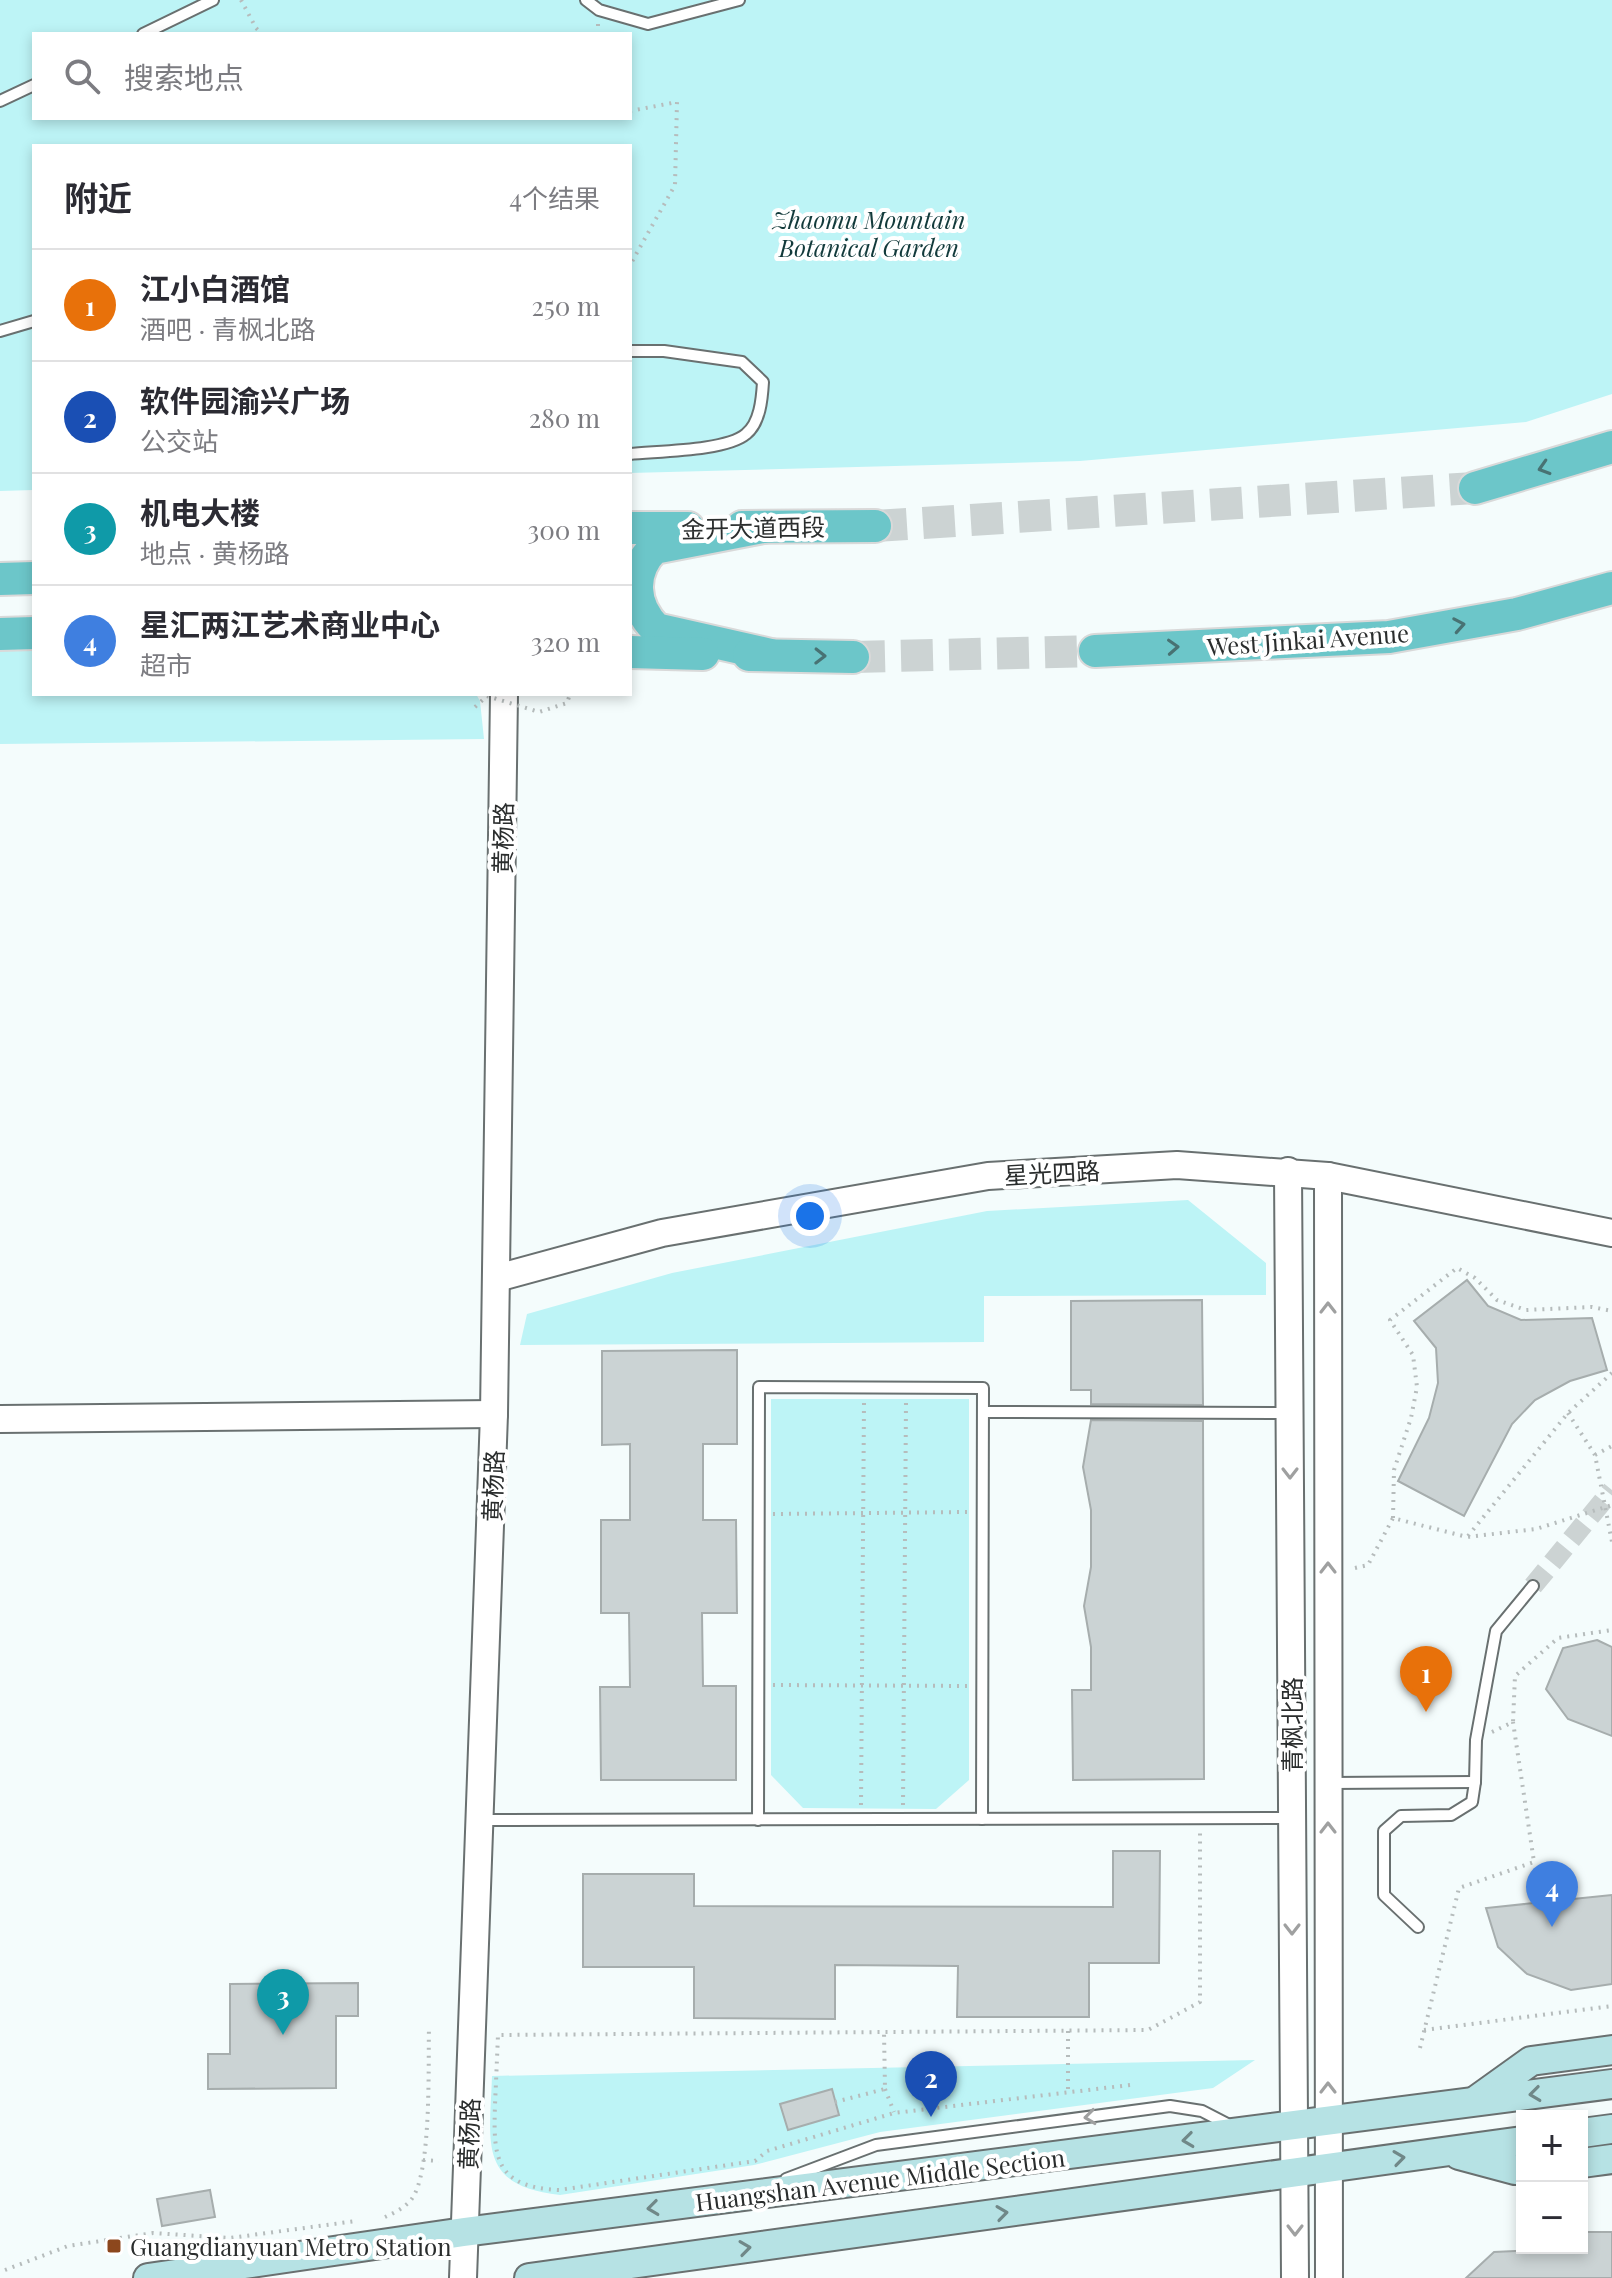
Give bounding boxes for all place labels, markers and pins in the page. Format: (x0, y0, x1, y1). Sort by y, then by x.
pin: 1 (1400, 1646, 1452, 1712)
pin: 4 (1526, 1861, 1578, 1927)
pin: 3 (257, 1969, 309, 2035)
pin: 2 (905, 2051, 957, 2117)
place label: Guangdianyuan Metro Station (130, 2230, 451, 2262)
marker: Guangdianyuan Metro Station (105, 2237, 123, 2255)

